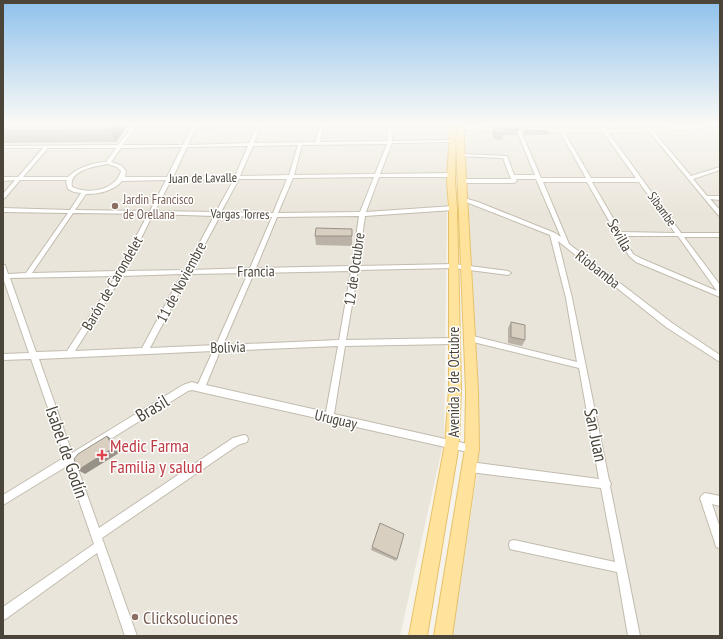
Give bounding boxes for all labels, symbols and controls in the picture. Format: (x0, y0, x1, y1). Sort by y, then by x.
street label: Juan de Lavalle (168, 169, 237, 187)
street label: Sibambe (644, 188, 680, 230)
place label: Jardin Francisco de Orellana (122, 191, 194, 223)
marker: Jardin Francisco de Orellana (110, 201, 120, 211)
street label: Vargas Torres (209, 205, 270, 223)
street label: Sevilla (603, 215, 637, 255)
street label: 12 de Octubre (339, 231, 369, 307)
street label: Barón de Carondelet (77, 232, 147, 334)
street label: 11 de Noviembre (152, 238, 210, 326)
street label: Riobamba (572, 246, 624, 292)
street label: Francia (237, 261, 275, 281)
street label: Avenida 9 de Octubre (444, 327, 463, 438)
street label: Bolivia (210, 337, 246, 357)
street label: Brasil (131, 389, 174, 427)
street label: Isabel de Godín (40, 403, 94, 501)
street label: Uruguay (313, 405, 359, 433)
street label: San Juan (579, 406, 613, 464)
place label: Medic Farma Familia y salud (110, 434, 202, 478)
marker: Medic Farma Familia y salud (97, 450, 107, 460)
place label: Clicksoluciones (143, 606, 238, 629)
marker: Clicksoluciones (130, 612, 140, 622)

